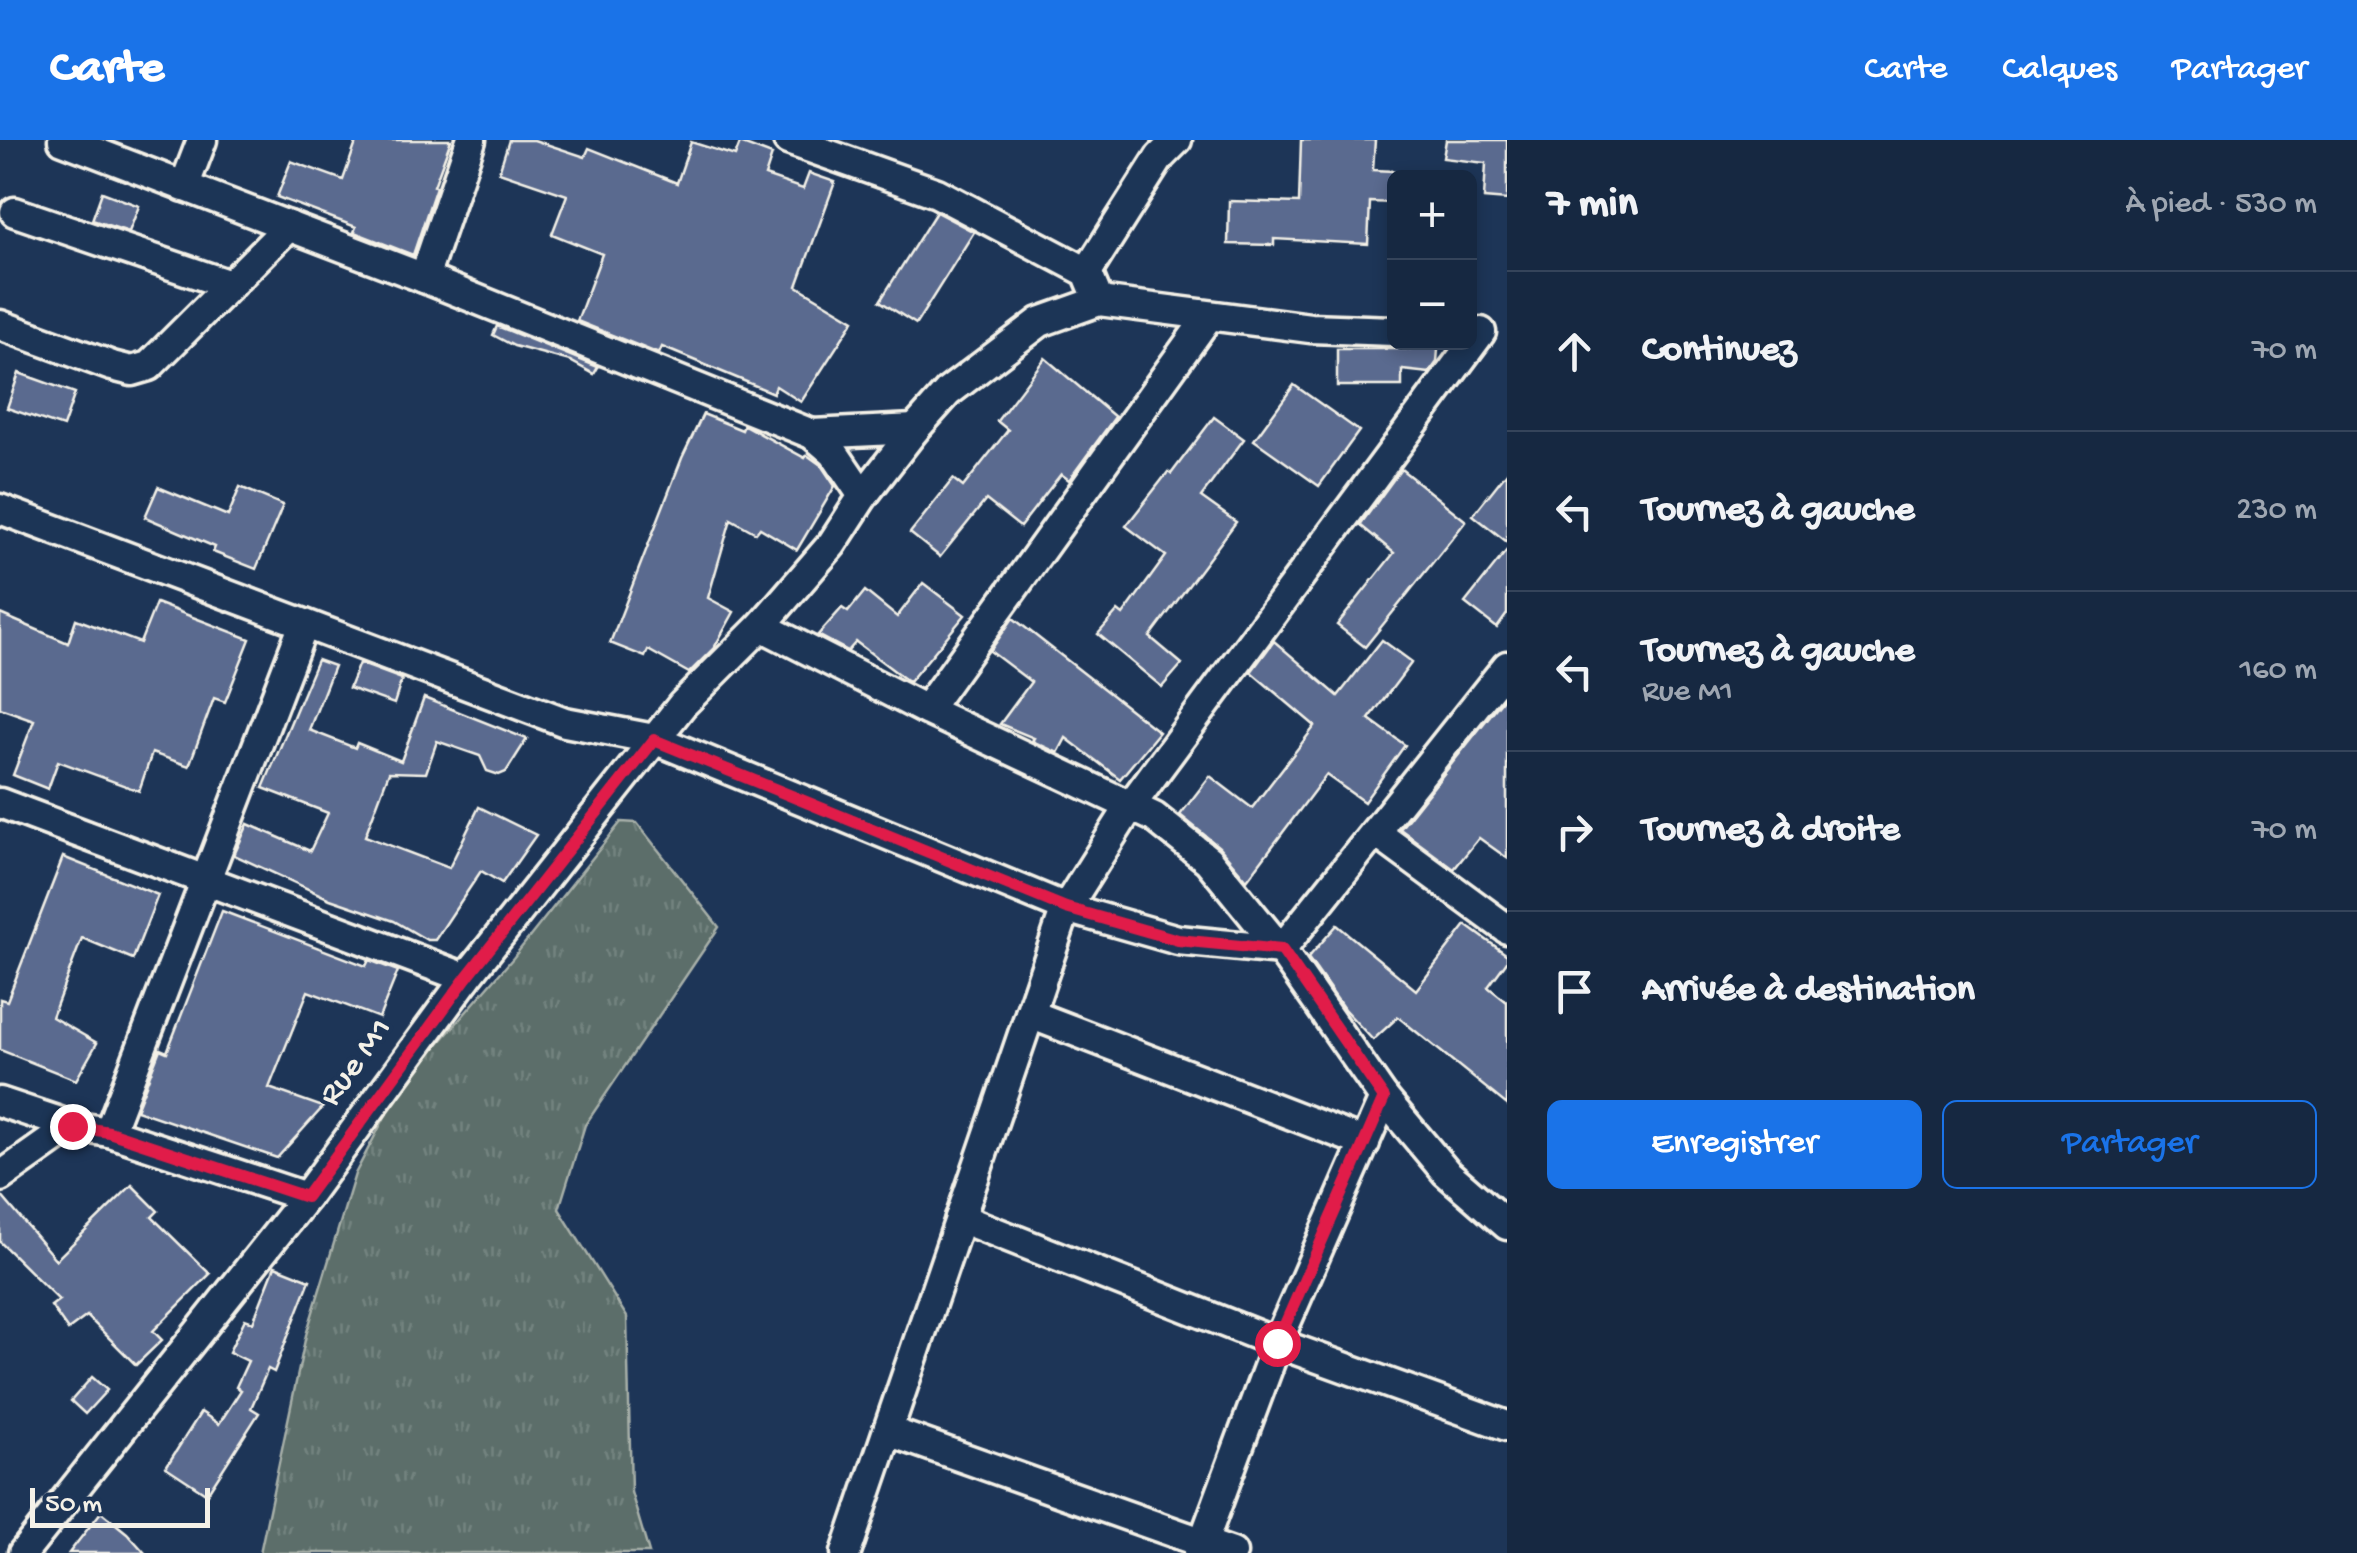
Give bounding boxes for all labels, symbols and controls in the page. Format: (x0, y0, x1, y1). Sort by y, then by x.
text: Carte (50, 42, 164, 99)
text: Carte (1864, 50, 1947, 91)
text: Calques (2002, 50, 2117, 91)
text: Partager (2172, 50, 2307, 91)
map controls (1387, 170, 1477, 350)
button: + (1387, 170, 1477, 260)
text: 7 min (1547, 181, 1638, 230)
text: À pied · 530 m (2125, 186, 2317, 224)
button: − (1387, 260, 1477, 350)
icon: ahead (1547, 324, 1602, 379)
text: Continuez (1642, 329, 1796, 373)
text: 70 m (2252, 332, 2317, 370)
icon: left (1547, 484, 1602, 539)
text: Tournez à gauche (1642, 489, 1915, 533)
text: 230 m (2236, 492, 2317, 530)
text: Tournez à gauche (1642, 630, 1915, 674)
icon: left (1547, 644, 1602, 699)
text: 160 m (2239, 652, 2317, 690)
text: Rue M1 (1642, 674, 1733, 712)
icon: right (1547, 804, 1602, 859)
text: Tournez à droite (1642, 809, 1900, 853)
text: 70 m (2252, 812, 2317, 850)
icon: arrive (1547, 964, 1602, 1019)
text: Arrivée à destination (1642, 969, 1975, 1013)
street label: Rue M1 (311, 1011, 403, 1115)
button: Enregistrer (1547, 1100, 1922, 1189)
button: Partager (1942, 1100, 2317, 1189)
route end (50, 1104, 96, 1150)
route start (1255, 1321, 1301, 1367)
scale bar (30, 1483, 210, 1528)
text: 50 m (45, 1489, 102, 1522)

